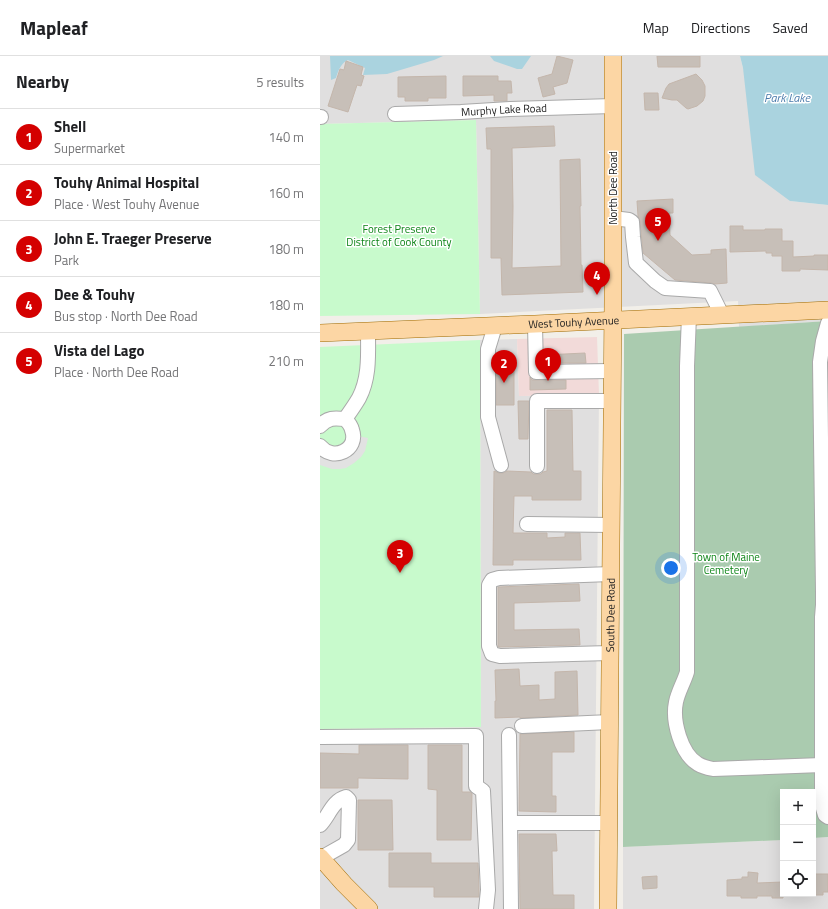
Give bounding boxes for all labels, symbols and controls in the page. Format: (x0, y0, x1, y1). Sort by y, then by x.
text: Mapleaf (20, 13, 88, 42)
text: Map (643, 17, 669, 38)
text: Directions (691, 17, 750, 38)
text: Saved (772, 17, 808, 38)
text: Nearby (16, 69, 69, 95)
text: 5 results (256, 72, 304, 92)
water label: Park Lake (764, 88, 812, 107)
street label: Murphy Lake Road (460, 100, 547, 120)
text: Shell (54, 115, 86, 138)
text: 1 (25, 127, 33, 147)
text: 140 m (268, 127, 304, 147)
text: Supermarket (54, 138, 125, 158)
street label: North Dee Road (605, 151, 621, 225)
text: Touhy Animal Hospital (54, 171, 199, 194)
text: 2 (25, 183, 33, 203)
text: 160 m (268, 183, 304, 203)
text: Place · West Touhy Avenue (54, 194, 199, 214)
pin: 5 (645, 208, 671, 241)
park label: Forest Preserve District of Cook County (346, 221, 452, 250)
text: John E. Traeger Preserve (54, 227, 212, 250)
text: 3 (25, 239, 33, 259)
text: 180 m (268, 239, 304, 259)
text: Park (54, 250, 79, 270)
pin: 4 (584, 262, 610, 295)
text: Dee & Touhy (54, 283, 135, 306)
text: 4 (25, 295, 33, 315)
text: 180 m (268, 295, 304, 315)
text: Bus stop · North Dee Road (54, 306, 198, 326)
street label: West Touhy Avenue (528, 312, 620, 332)
text: Vista del Lago (54, 339, 144, 362)
pin: 1 (535, 348, 561, 381)
pin: 2 (491, 350, 517, 383)
text: 5 (25, 351, 33, 371)
text: 210 m (268, 351, 304, 371)
text: Place · North Dee Road (54, 362, 179, 382)
pin: 3 (387, 540, 413, 573)
park label: Town of Maine Cemetery (692, 549, 760, 578)
your location (661, 558, 681, 578)
street label: South Dee Road (602, 578, 619, 652)
map controls (780, 789, 816, 897)
button: + (780, 789, 816, 825)
button: − (780, 825, 816, 861)
button: locate (780, 861, 816, 897)

